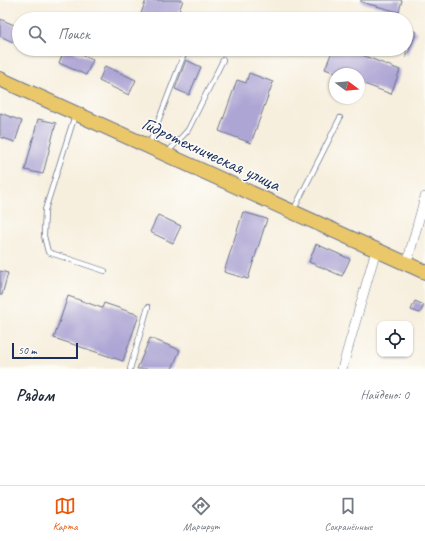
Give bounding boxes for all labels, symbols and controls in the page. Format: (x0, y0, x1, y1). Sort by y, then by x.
search box (12, 12, 413, 56)
icon: search (26, 23, 48, 45)
text: Поиск (58, 25, 90, 44)
north arrow (329, 68, 365, 104)
street label: Гидротехническая улица (138, 111, 286, 197)
map controls (377, 321, 413, 357)
button: locate (377, 321, 413, 357)
scale bar (12, 341, 78, 360)
text: 50 m (18, 343, 37, 357)
text: Рядом (16, 385, 54, 406)
text: Найдено: 0 (361, 387, 409, 403)
tab: Карта (53, 495, 78, 533)
tab: Маршрут (183, 495, 219, 533)
tab: Сохранённые (325, 495, 372, 533)

